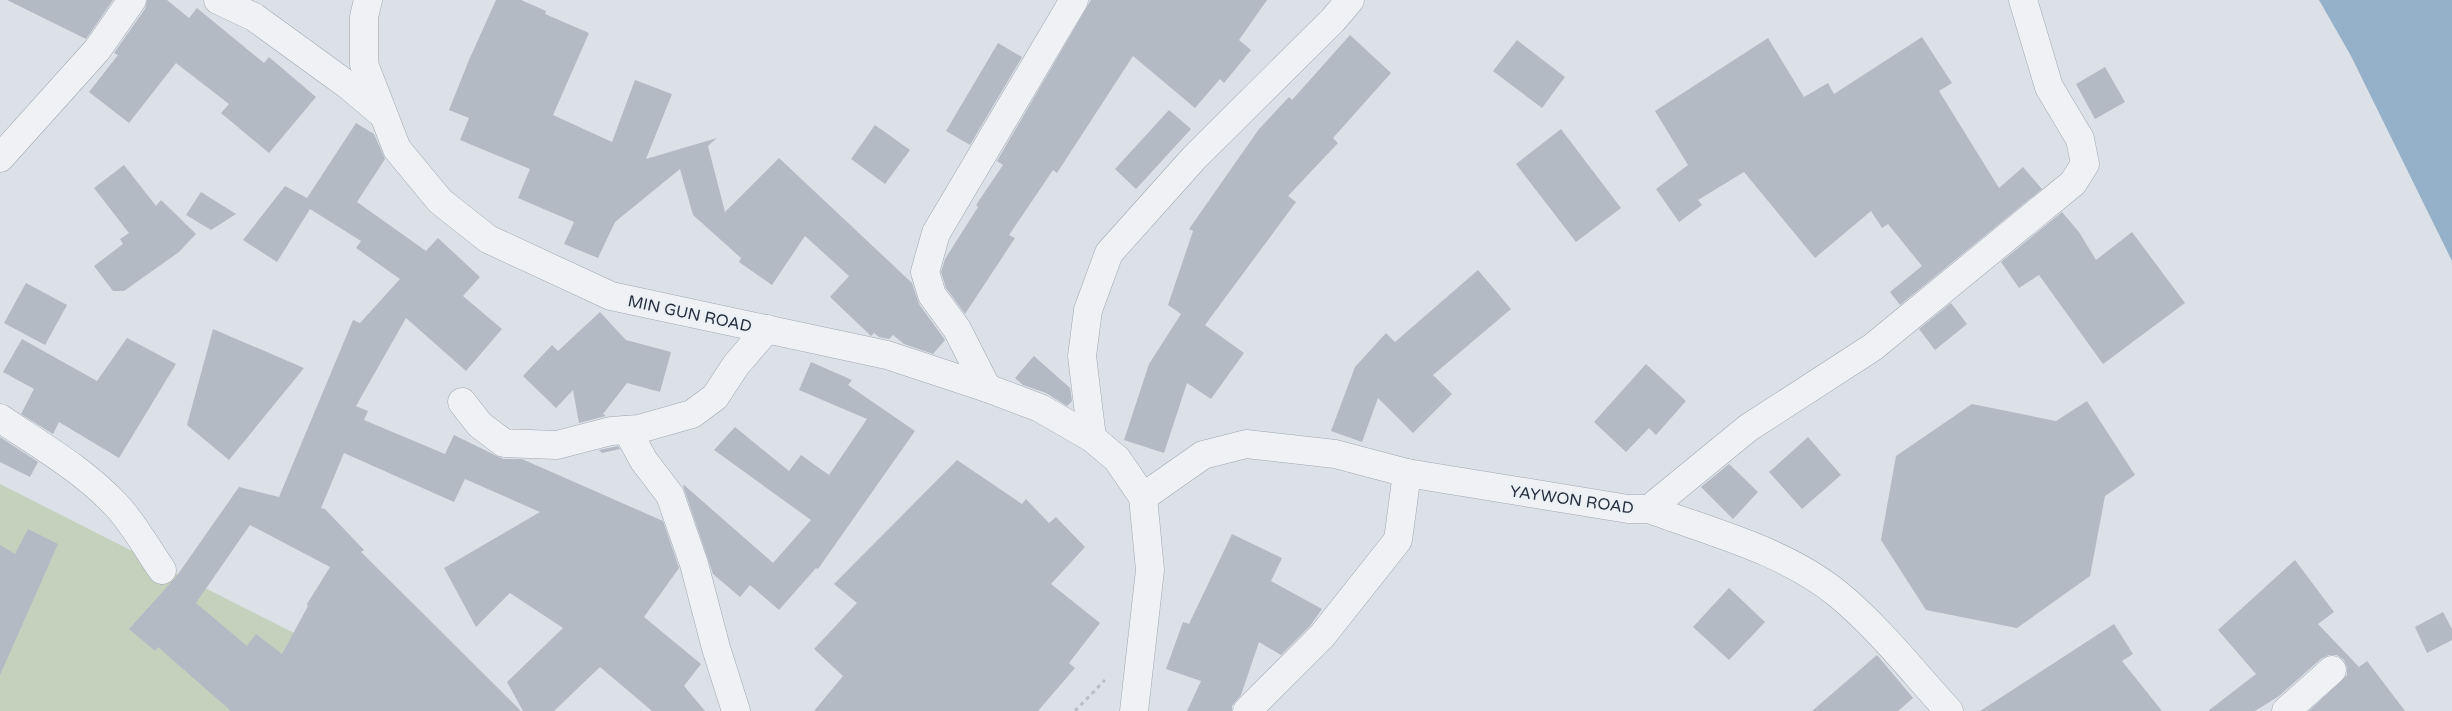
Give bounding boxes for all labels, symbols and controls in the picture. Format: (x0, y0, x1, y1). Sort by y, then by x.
street label: MIN GUN ROAD (626, 291, 754, 337)
street label: YAYWON ROAD (1509, 481, 1635, 519)

